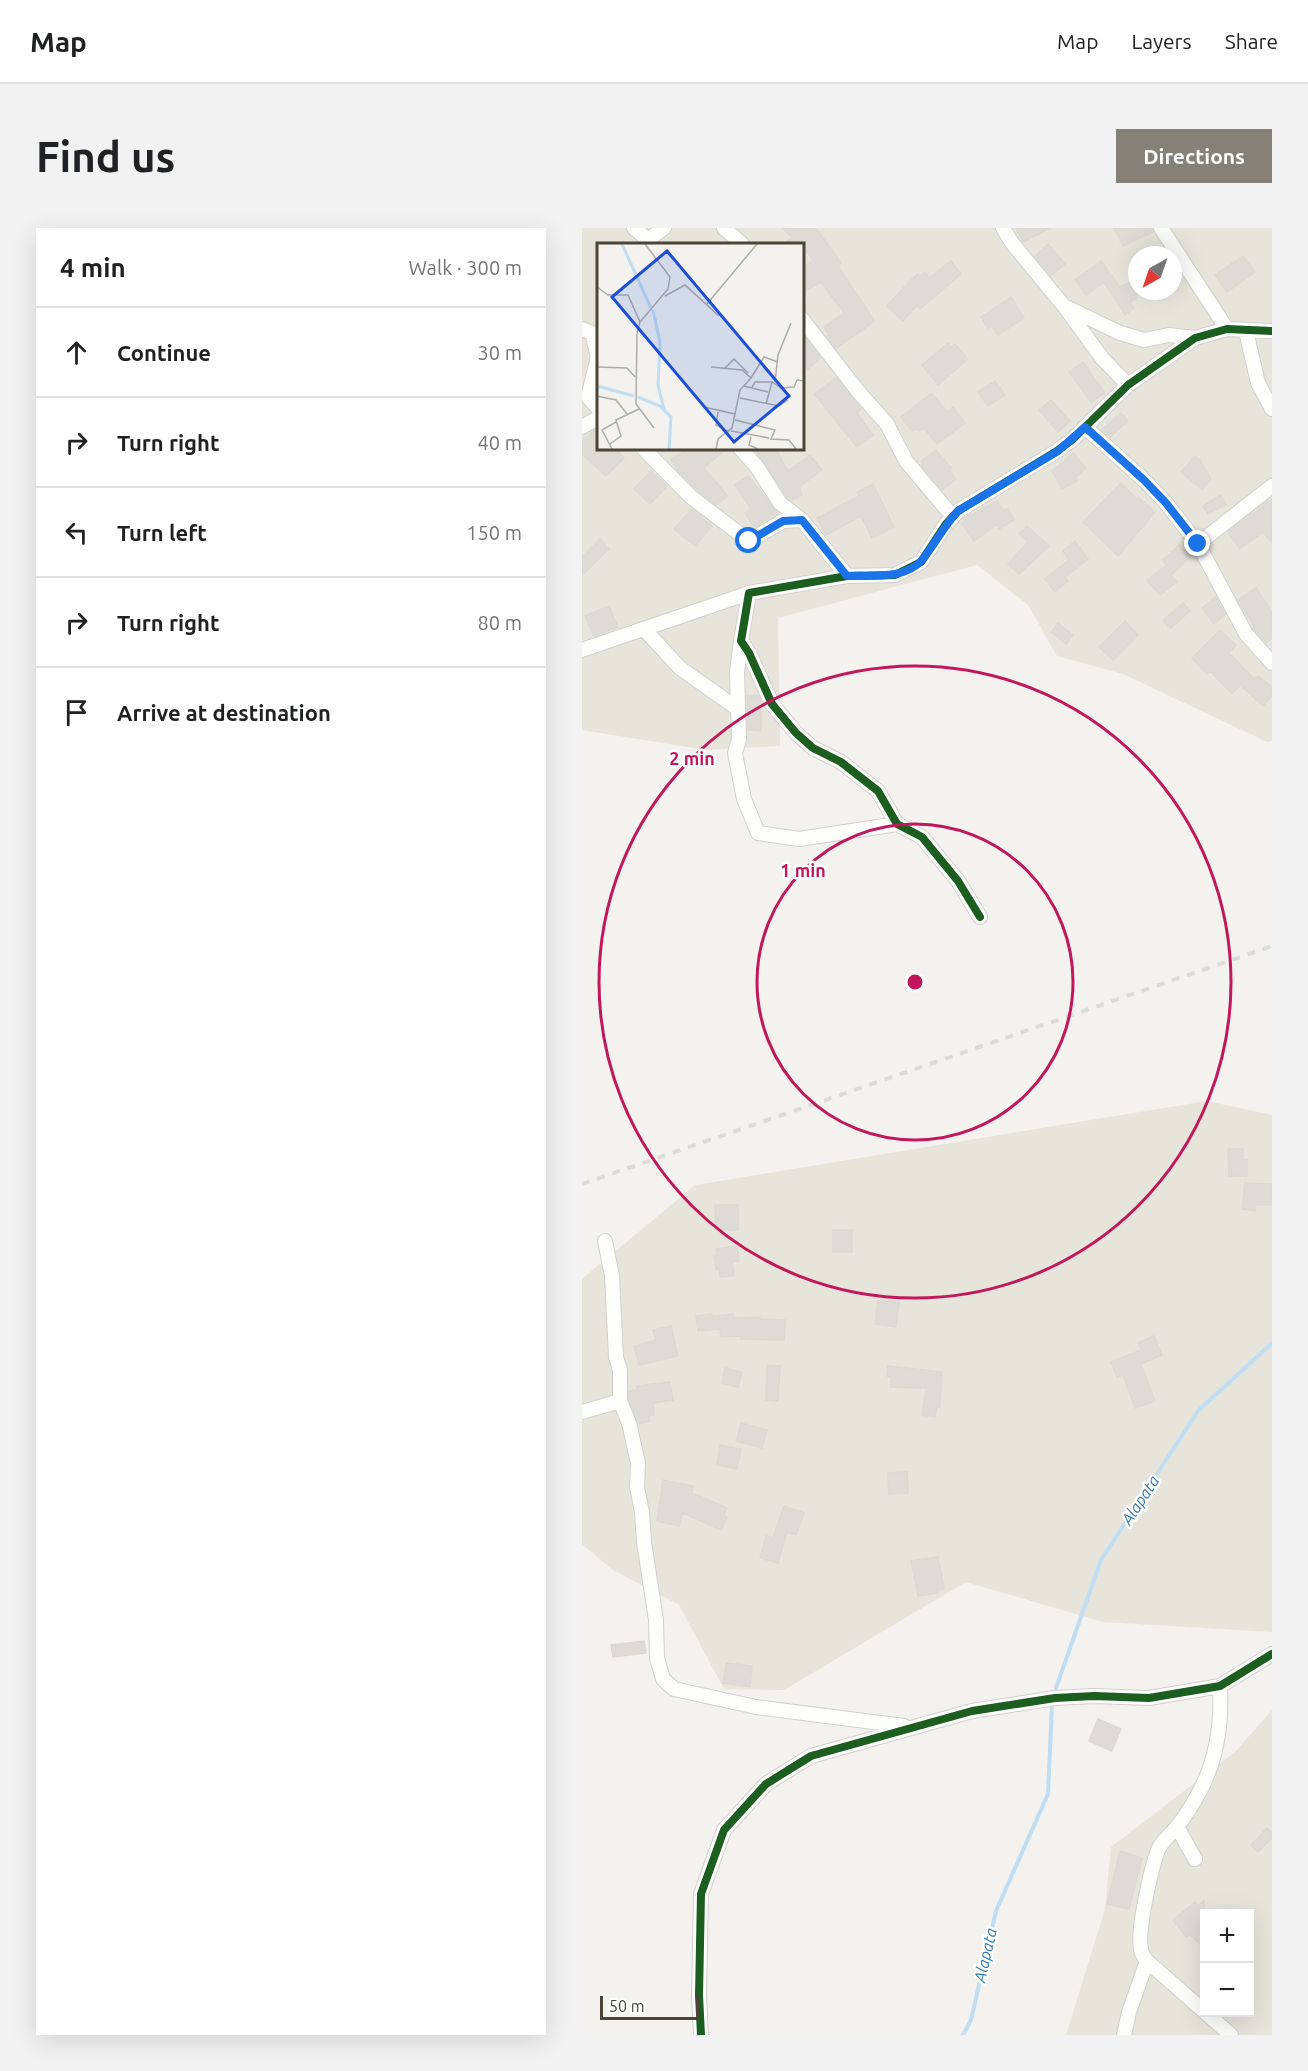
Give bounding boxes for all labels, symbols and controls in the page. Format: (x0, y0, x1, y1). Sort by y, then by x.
text: Map (30, 26, 87, 57)
text: Map (1057, 29, 1098, 53)
text: Layers (1131, 29, 1192, 53)
text: Share (1225, 29, 1278, 53)
button: Directions (1116, 129, 1272, 183)
text: Find us (36, 133, 175, 180)
inset map (597, 243, 804, 450)
north arrow (1128, 246, 1182, 300)
text: 4 min (60, 253, 126, 282)
text: Walk · 300 m (409, 256, 522, 279)
icon: ahead (60, 336, 93, 369)
text: Continue (117, 340, 211, 365)
text: 30 m (478, 341, 522, 364)
icon: right (60, 426, 93, 459)
text: Turn right (117, 430, 219, 455)
text: 40 m (478, 431, 522, 454)
icon: left (60, 516, 93, 549)
text: Turn left (117, 520, 207, 545)
text: 150 m (466, 521, 522, 544)
route start (735, 527, 761, 553)
route end (1184, 530, 1210, 556)
icon: right (60, 606, 93, 639)
text: Turn right (117, 610, 219, 635)
text: 80 m (478, 611, 522, 634)
icon: arrive (60, 696, 93, 729)
text: Arrive at destination (117, 700, 331, 725)
text: 2 min (669, 748, 715, 768)
text: 1 min (780, 860, 826, 880)
centre of rings (905, 972, 925, 992)
water label: Alapata (1117, 1472, 1163, 1529)
map controls (1200, 1909, 1254, 2017)
button: + (1200, 1909, 1254, 1963)
water label: Alapata (970, 1926, 1000, 1985)
button: − (1200, 1963, 1254, 2017)
scale bar (600, 1993, 699, 2020)
text: 50 m (609, 1997, 645, 2015)

